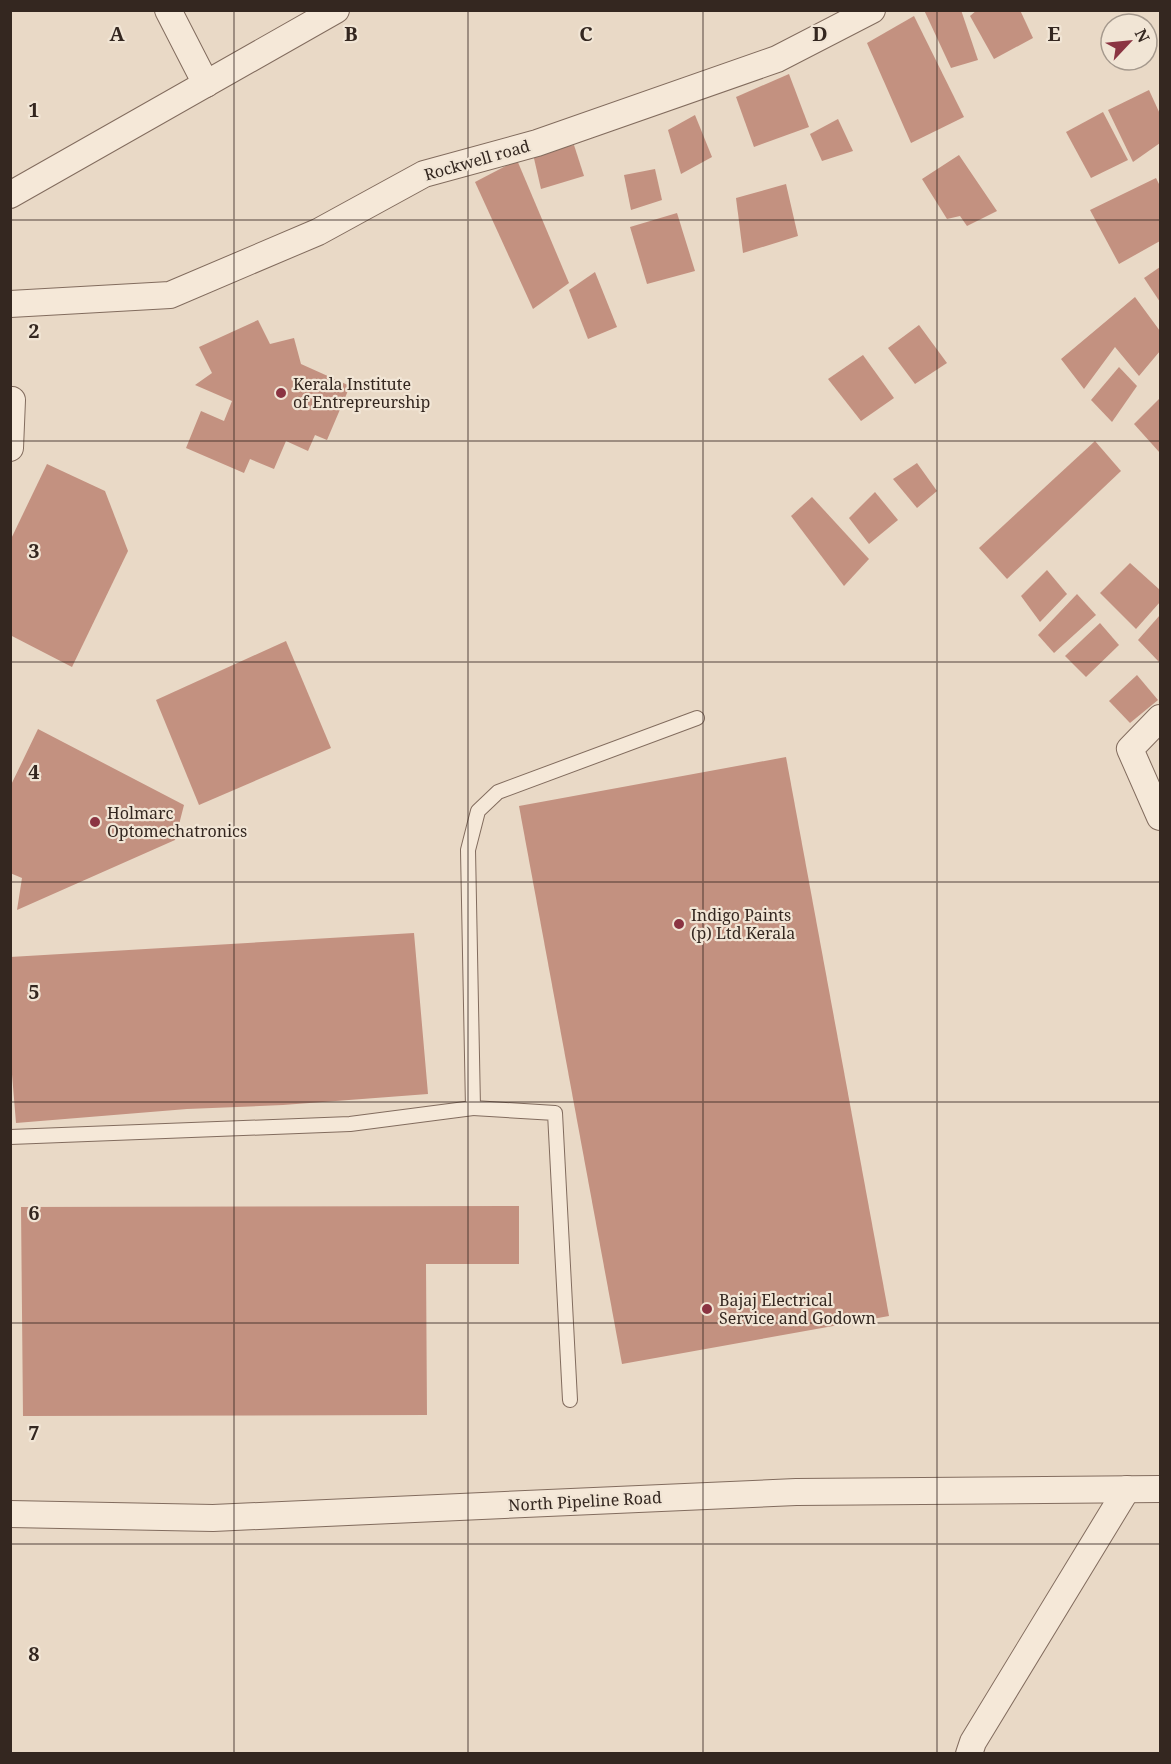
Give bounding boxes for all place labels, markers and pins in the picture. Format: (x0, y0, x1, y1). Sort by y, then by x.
place label: Kerala Institute of Entrepreurship (293, 373, 430, 413)
marker: Kerala Institute of Entrepreurship (274, 386, 288, 400)
place label: Holmarc Optomechatronics (107, 802, 247, 842)
marker: Holmarc Optomechatronics (88, 815, 102, 829)
place label: Indigo Paints (p) Ltd Kerala (691, 904, 795, 944)
marker: Indigo Paints (p) Ltd Kerala (672, 917, 686, 931)
place label: Bajaj Electrical Service and Godown (719, 1289, 876, 1329)
marker: Bajaj Electrical Service and Godown (700, 1302, 714, 1316)

